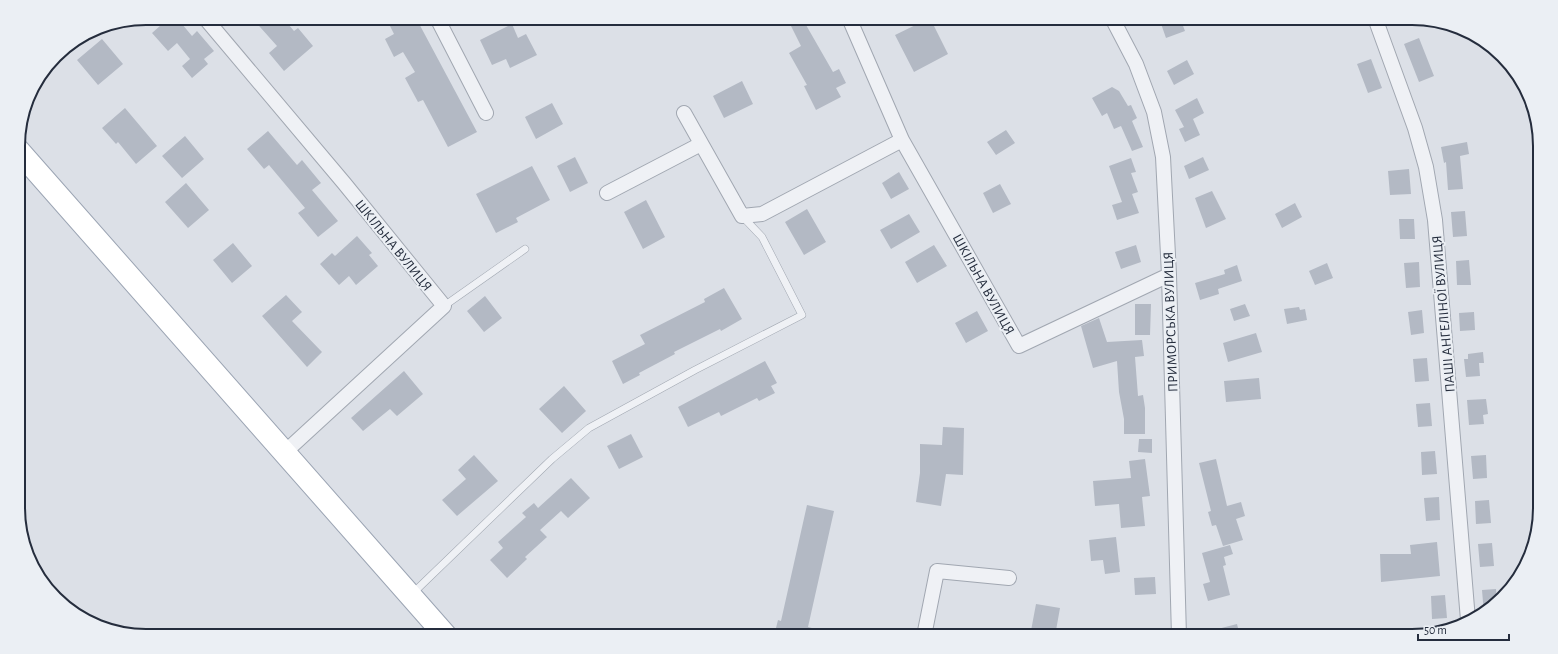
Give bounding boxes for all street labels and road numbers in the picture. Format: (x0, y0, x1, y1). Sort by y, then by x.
street label: ШКІЛЬНА ВУЛИЦЯ (352, 197, 434, 294)
street label: ШКІЛЬНА ВУЛИЦЯ (950, 232, 1017, 337)
street label: ПАШІ АНГЕЛІНОЇ ВУЛИЦЯ (1428, 235, 1458, 393)
street label: ПРИМОРСЬКА ВУЛИЦЯ (1162, 252, 1180, 392)

